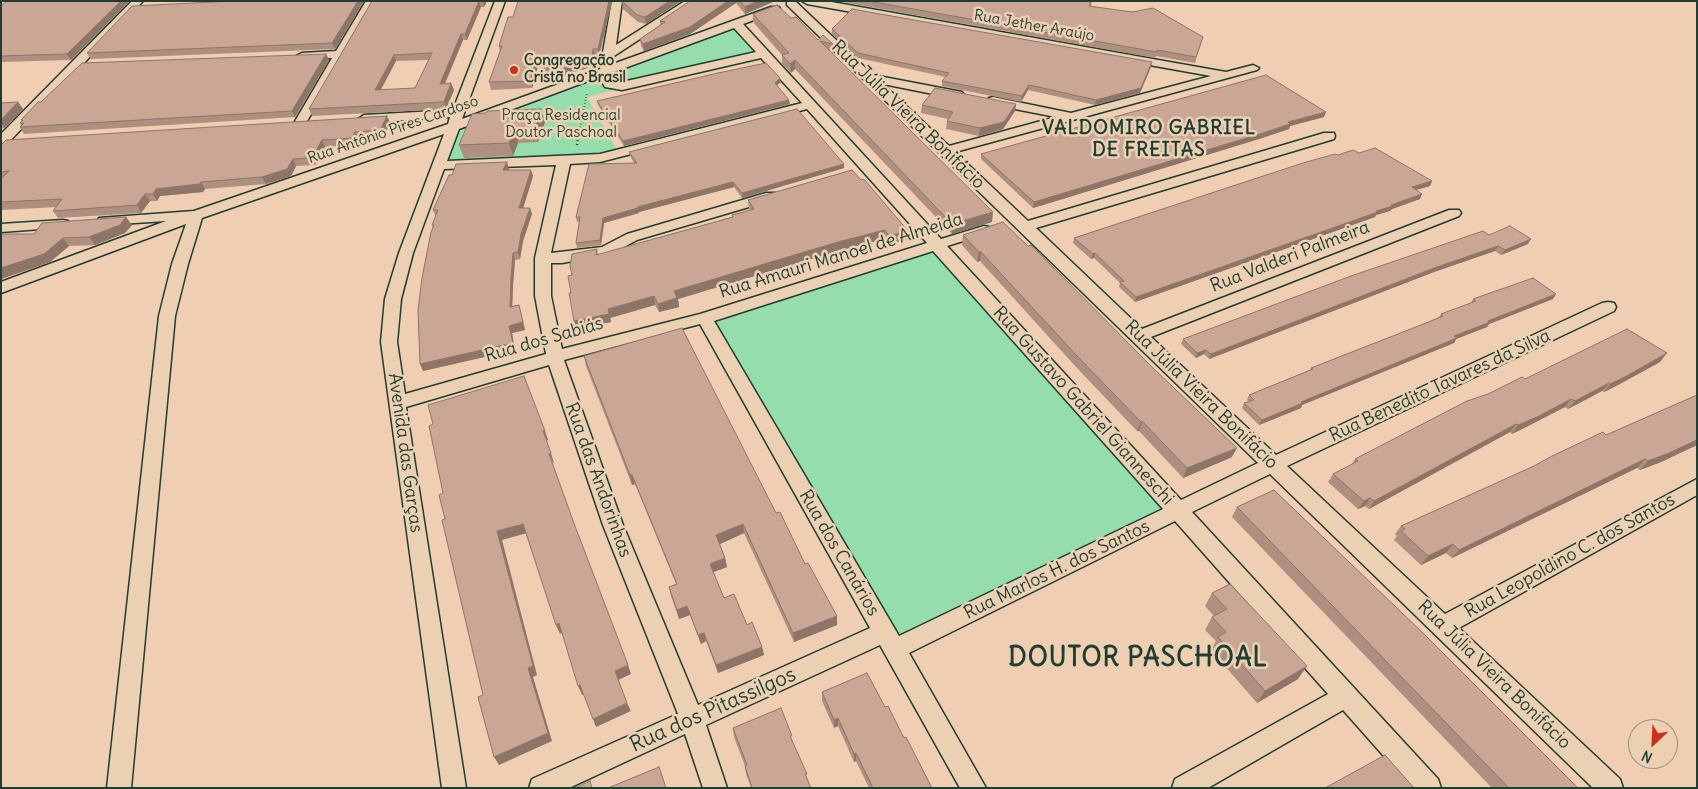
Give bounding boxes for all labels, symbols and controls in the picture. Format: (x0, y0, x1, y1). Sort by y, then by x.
street label: Rua Jether Araújo (972, 7, 1096, 45)
street label: Rua Júlia Vieira Bonifácio (827, 36, 989, 194)
place label: Congregação Cristã no Brasil (524, 52, 626, 87)
marker: Congregação Cristã no Brasil (508, 64, 520, 76)
street label: Rua Antônio Pires Cardoso (305, 92, 481, 168)
park label: Praça Residencial Doutor Paschoal (501, 107, 621, 142)
district label: VALDOMIRO GABRIEL DE FREITAS (1040, 118, 1258, 162)
street label: Rua Amauri Manoel de Almeida (716, 209, 966, 303)
street label: Rua Valderi Palmeira (1207, 217, 1373, 297)
street label: Rua Gustavo Gabriel Gianneschi (988, 302, 1178, 510)
street label: Rua dos Sabiás (482, 313, 606, 367)
street label: Rua Júlia Vieira Bonifácio (1120, 316, 1282, 474)
street label: Rua Benedito Tavares da Silva (1326, 325, 1554, 447)
street label: Avenida das Garças (383, 372, 427, 534)
street label: Rua das Andorinhas (560, 400, 636, 560)
street label: Rua dos Canários (794, 486, 884, 620)
street label: Rua Leopoldino C. dos Santos (1461, 489, 1679, 623)
street label: Rua Marlos H. dos Santos (961, 516, 1153, 624)
street label: Rua Júlia Vieira Bonifácio (1413, 596, 1575, 754)
district label: DOUTOR PASCHOAL (1006, 643, 1270, 675)
street label: Rua dos Pitassilgos (626, 662, 800, 758)
north arrow (1628, 719, 1678, 769)
text: N (1639, 746, 1655, 767)

